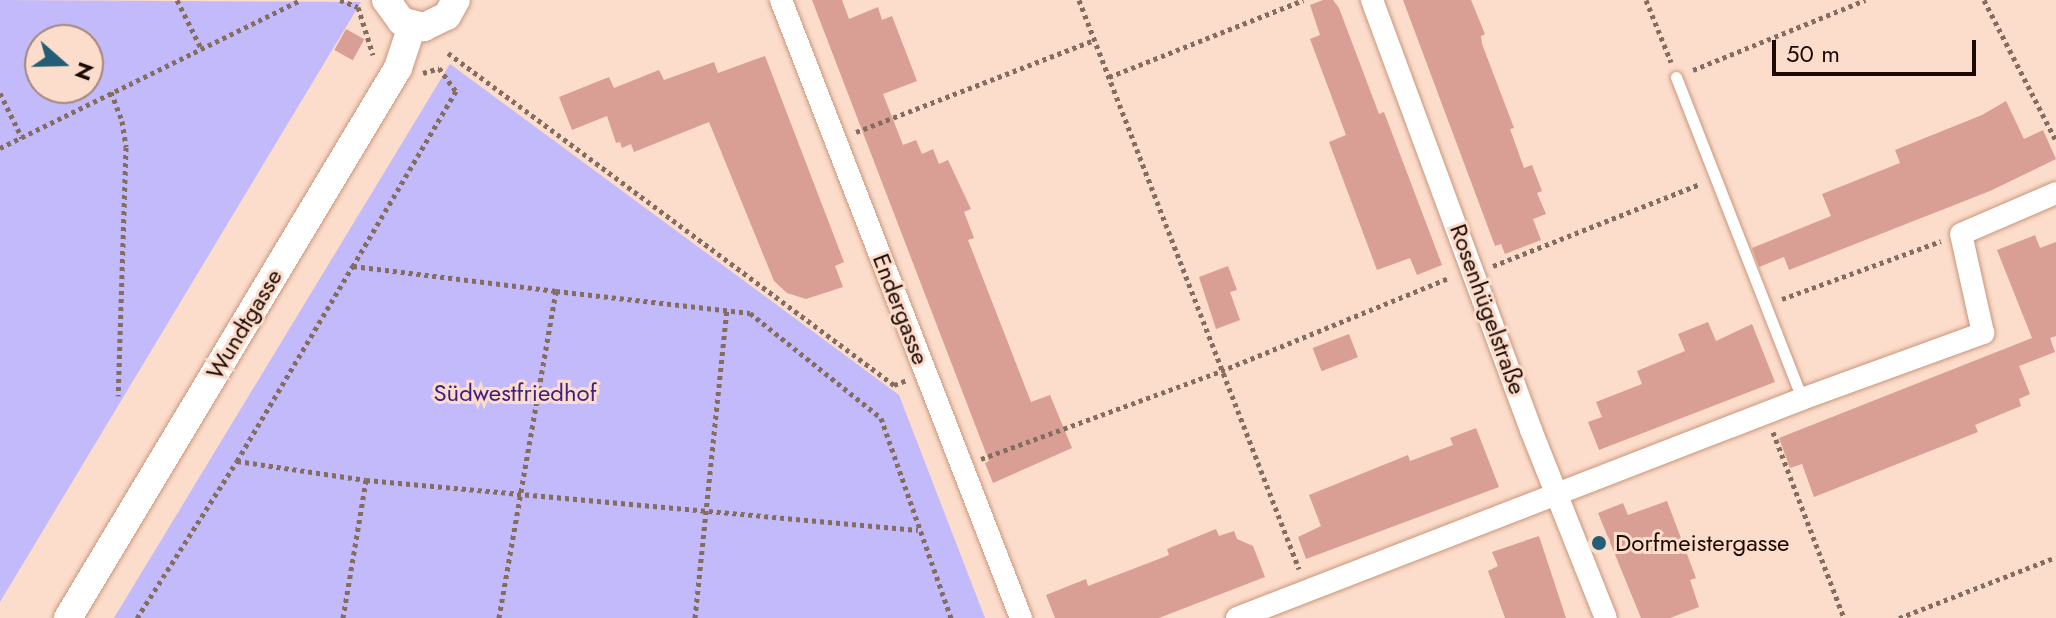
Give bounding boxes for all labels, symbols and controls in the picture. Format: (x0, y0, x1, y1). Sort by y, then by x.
north arrow (24, 24, 104, 104)
scale bar (1776, 24, 1980, 74)
text: 50 m (1786, 36, 1840, 71)
text: N (67, 58, 103, 85)
street label: Rosenhügelstraße (1444, 220, 1532, 398)
street label: Endergasse (867, 249, 935, 369)
street label: Wundtgasse (200, 264, 288, 384)
park label: Südwestfriedhof (433, 379, 597, 407)
place label: Dorfmeistergasse (1615, 529, 1789, 557)
marker: Dorfmeistergasse (1590, 534, 1608, 552)

